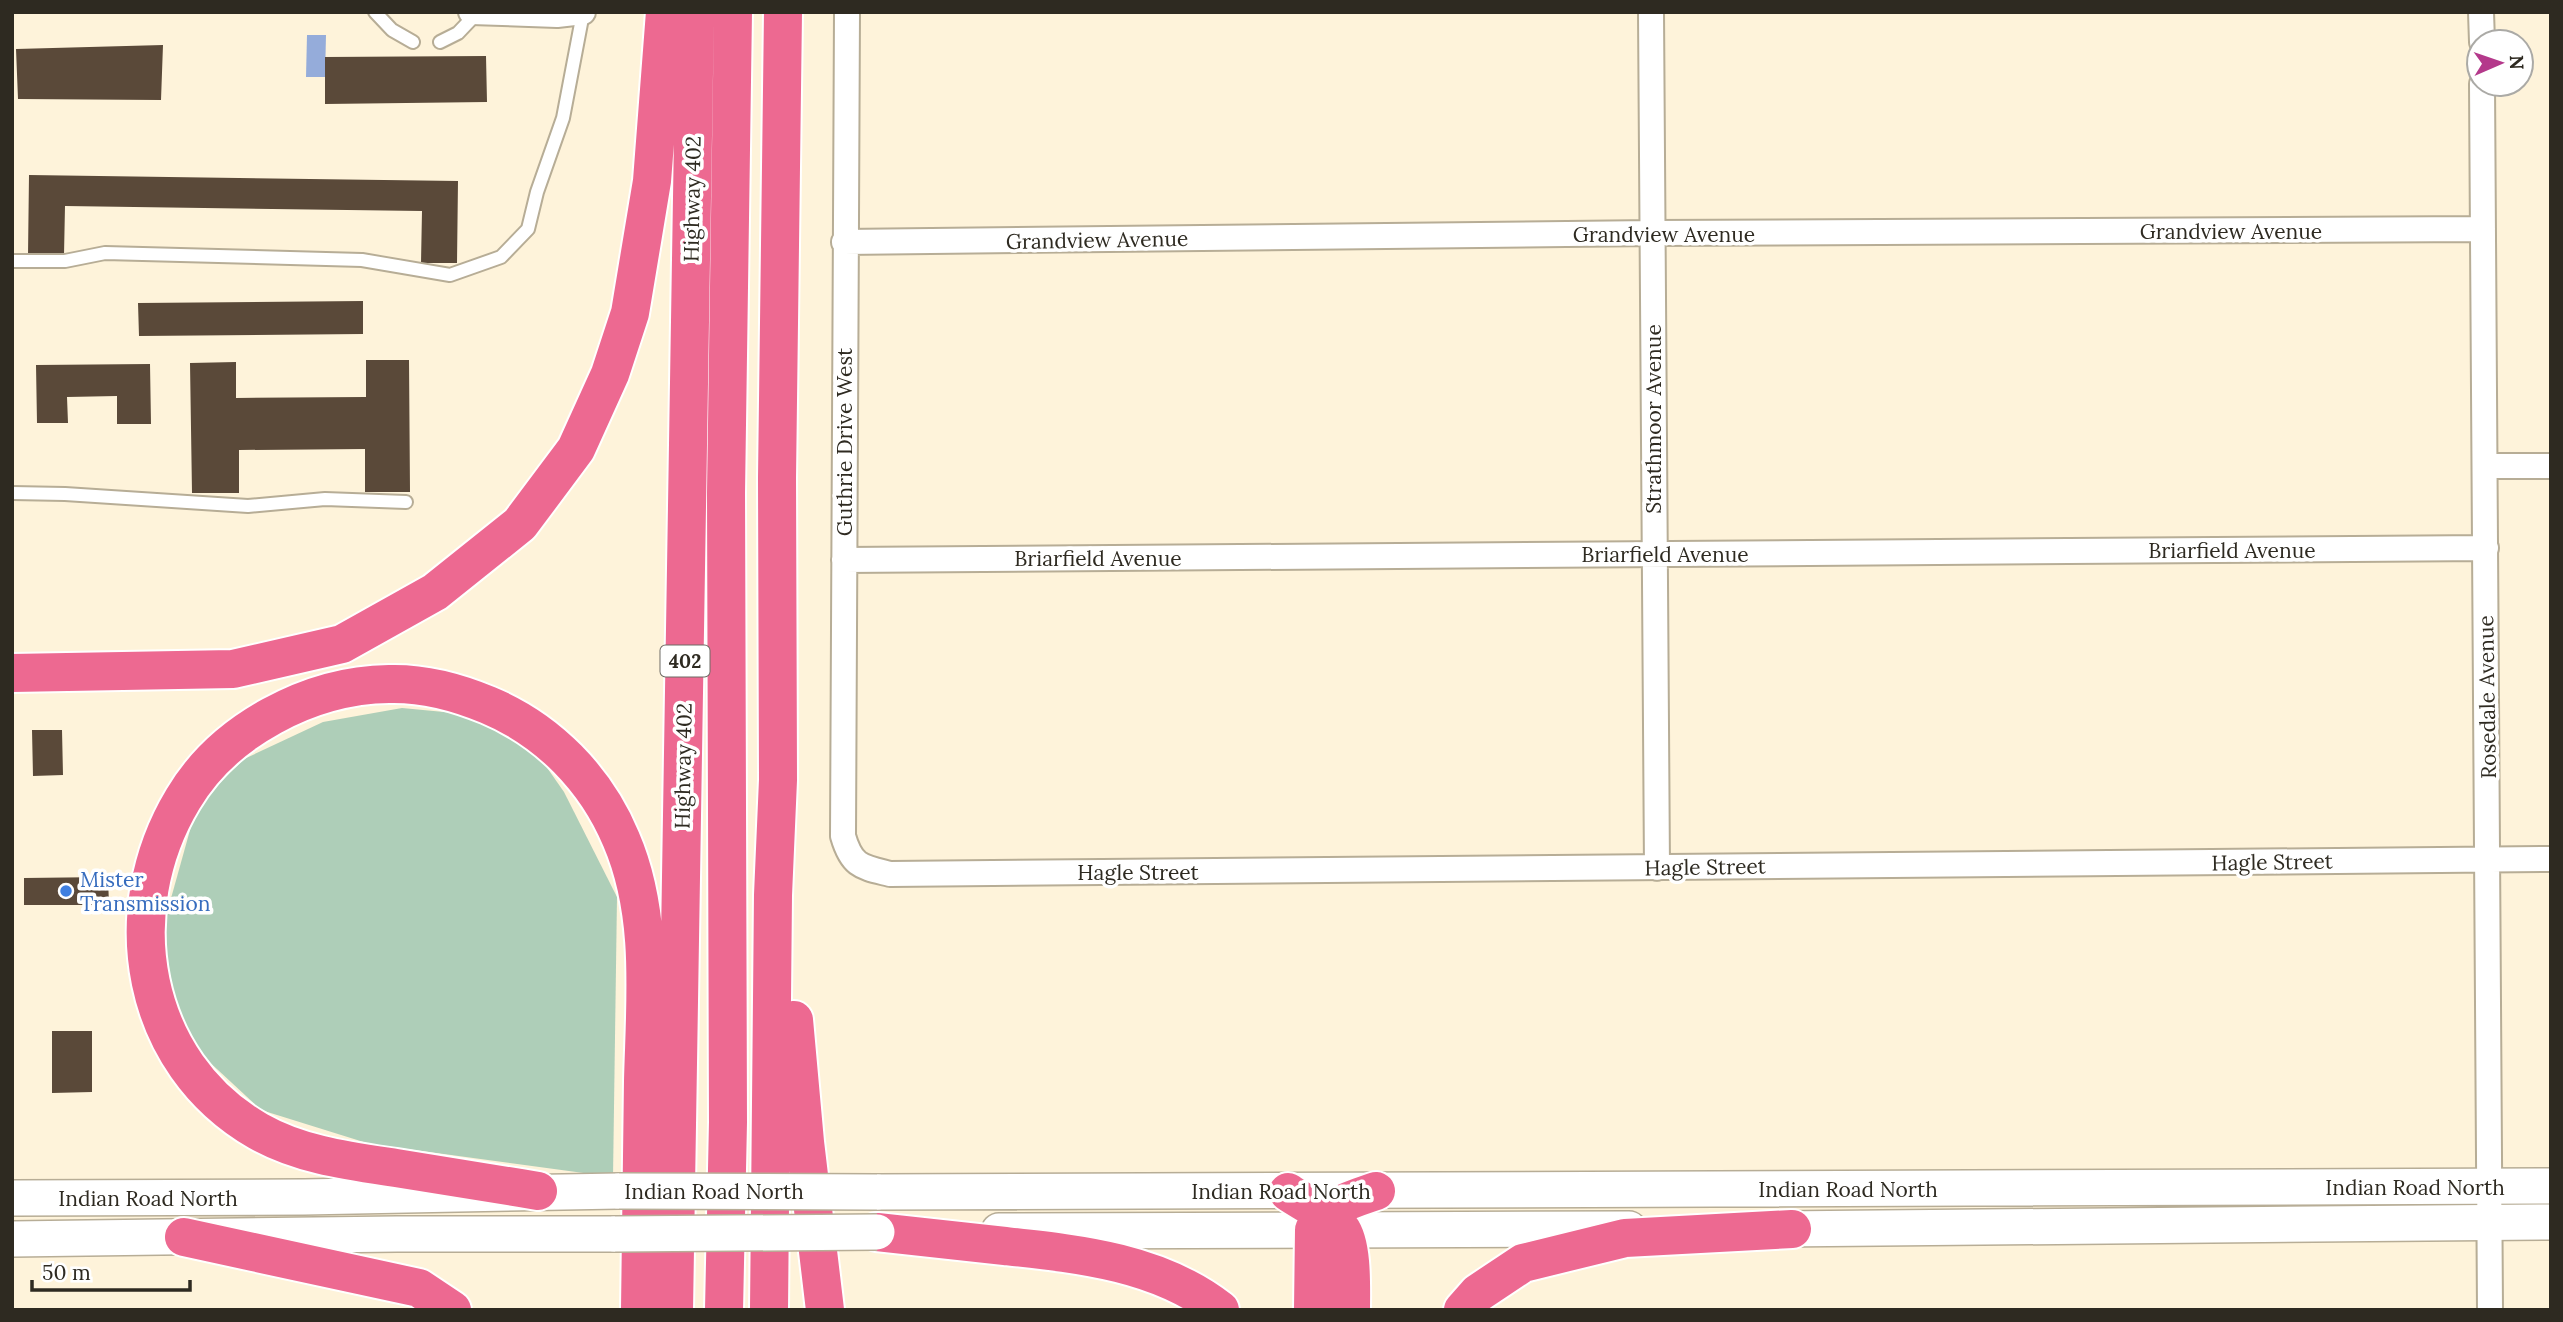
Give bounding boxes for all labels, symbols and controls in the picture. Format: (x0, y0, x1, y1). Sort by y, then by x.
north arrow (2465, 28, 2535, 98)
text: N (2505, 55, 2529, 70)
street label: Highway 402 (677, 136, 707, 262)
street label: Grandview Avenue (2140, 218, 2322, 245)
street label: Grandview Avenue (1573, 221, 1755, 248)
street label: Grandview Avenue (1006, 225, 1188, 255)
street label: Strathmoor Avenue (1640, 324, 1667, 514)
street label: Guthrie Drive West (831, 347, 858, 536)
street label: Briarfield Avenue (2148, 537, 2316, 564)
street label: Briarfield Avenue (1581, 541, 1749, 568)
street label: Briarfield Avenue (1014, 545, 1182, 572)
street label: Rosedale Avenue (2472, 615, 2502, 779)
road number: 402 (660, 646, 710, 676)
street label: Highway 402 (668, 703, 698, 829)
street label: Hagle Street (2211, 847, 2334, 877)
street label: Hagle Street (1644, 852, 1767, 882)
street label: Hagle Street (1077, 859, 1200, 886)
place label: Mister Transmission (80, 866, 211, 917)
marker: Mister Transmission (58, 883, 74, 899)
street label: Indian Road North (2325, 1174, 2505, 1201)
street label: Indian Road North (1758, 1176, 1938, 1203)
street label: Indian Road North (624, 1178, 804, 1205)
street label: Indian Road North (1191, 1178, 1371, 1205)
street label: Indian Road North (58, 1185, 238, 1212)
scale bar (32, 1248, 189, 1292)
text: 50 m (42, 1259, 91, 1286)

